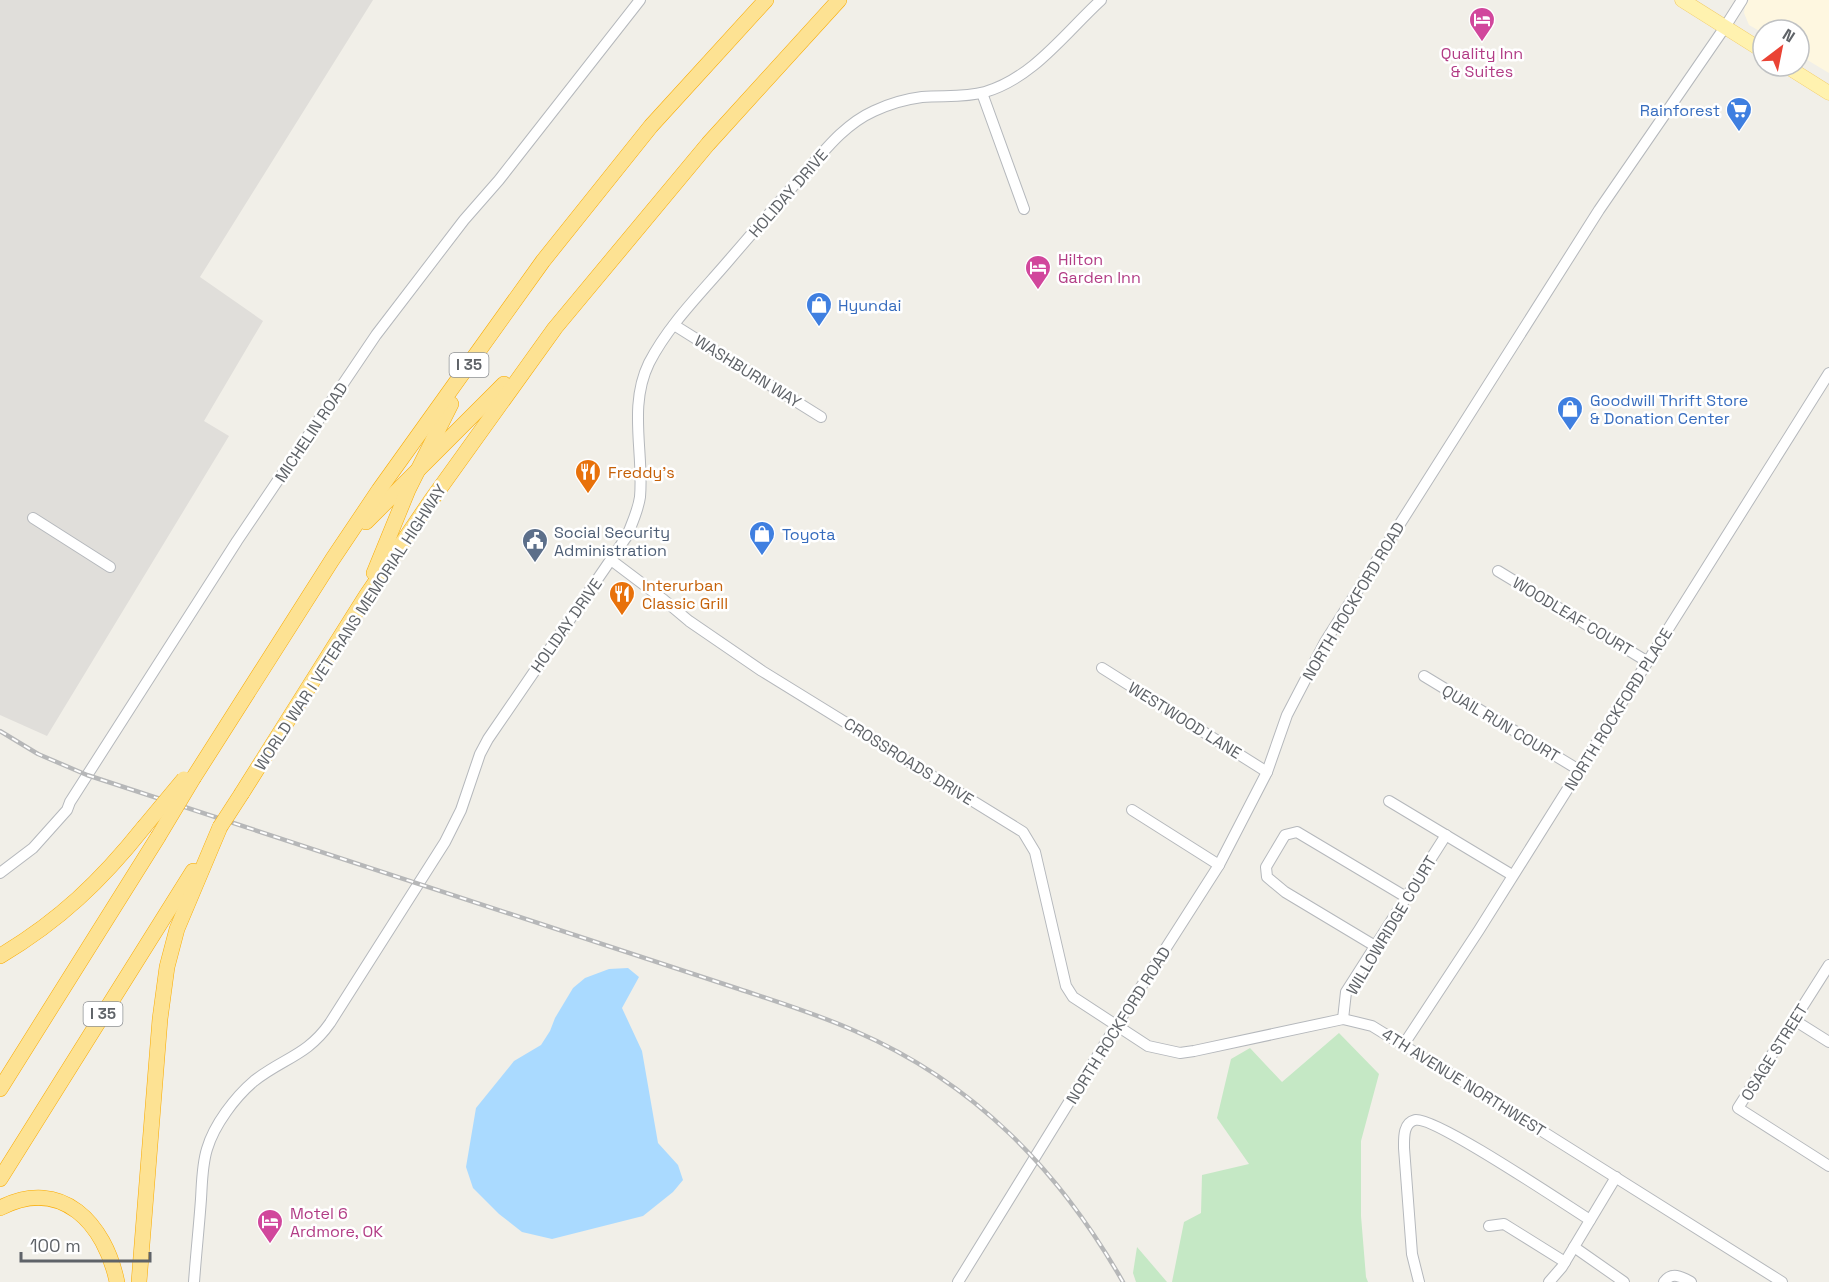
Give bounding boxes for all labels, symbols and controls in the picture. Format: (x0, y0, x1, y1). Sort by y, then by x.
hotel icon: Quality Inn & Suites (1467, 5, 1497, 43)
north arrow (1751, 18, 1811, 78)
text: N (1779, 24, 1799, 47)
place label: Quality Inn & Suites (1441, 43, 1523, 82)
supermarket icon: Rainforest (1724, 95, 1754, 133)
place label: Rainforest (1640, 100, 1720, 121)
street label: HOLIDAY DRIVE (744, 145, 832, 242)
place label: Hilton Garden Inn (1058, 249, 1141, 288)
hotel icon: Hilton Garden Inn (1023, 253, 1053, 291)
shop icon: Hyundai (804, 290, 834, 328)
place label: Hyundai (838, 295, 901, 316)
street label: WASHBURN WAY (690, 330, 805, 413)
road number: I 35 (450, 353, 488, 377)
street label: MICHELIN ROAD (270, 378, 353, 486)
place label: Goodwill Thrift Store & Donation Center (1590, 390, 1748, 429)
shop icon: Goodwill Thrift Store & Donation Center (1555, 394, 1585, 432)
restaurant icon: Freddy's (573, 457, 603, 495)
place label: Freddy's (608, 462, 675, 483)
street label: WORLD WAR I VETERANS MEMORIAL HIGHWAY (250, 480, 451, 774)
street label: NORTH ROCKFORD ROAD (1298, 518, 1409, 684)
shop icon: Toyota (747, 519, 777, 557)
place label: Social Security Administration (554, 522, 670, 561)
place label: Toyota (782, 524, 836, 545)
public building icon: Social Security Administration (520, 526, 550, 564)
street label: WOODLEAF COURT (1509, 572, 1637, 661)
street label: HOLIDAY DRIVE (526, 574, 607, 677)
place label: Interurban Classic Grill (642, 575, 728, 614)
restaurant icon: Interurban Classic Grill (607, 579, 637, 617)
street label: NORTH ROCKFORD PLACE (1560, 624, 1677, 794)
street label: WESTWOOD LANE (1124, 677, 1245, 764)
street label: QUAIL RUN COURT (1438, 680, 1564, 767)
street label: CROSSROADS DRIVE (840, 713, 978, 810)
street label: WILLOWRIDGE COURT (1342, 852, 1441, 999)
street label: NORTH ROCKFORD ROAD (1061, 943, 1175, 1108)
street label: OSAGE STREET (1736, 1000, 1813, 1105)
road number: I 35 (84, 1002, 122, 1026)
street label: 4TH AVENUE NORTHWEST (1378, 1023, 1550, 1141)
place label: Motel 6 Ardmore, OK (290, 1203, 383, 1242)
hotel icon: Motel 6 Ardmore, OK (255, 1207, 285, 1245)
scale bar (21, 1225, 150, 1263)
text: 100 m (30, 1234, 81, 1257)

